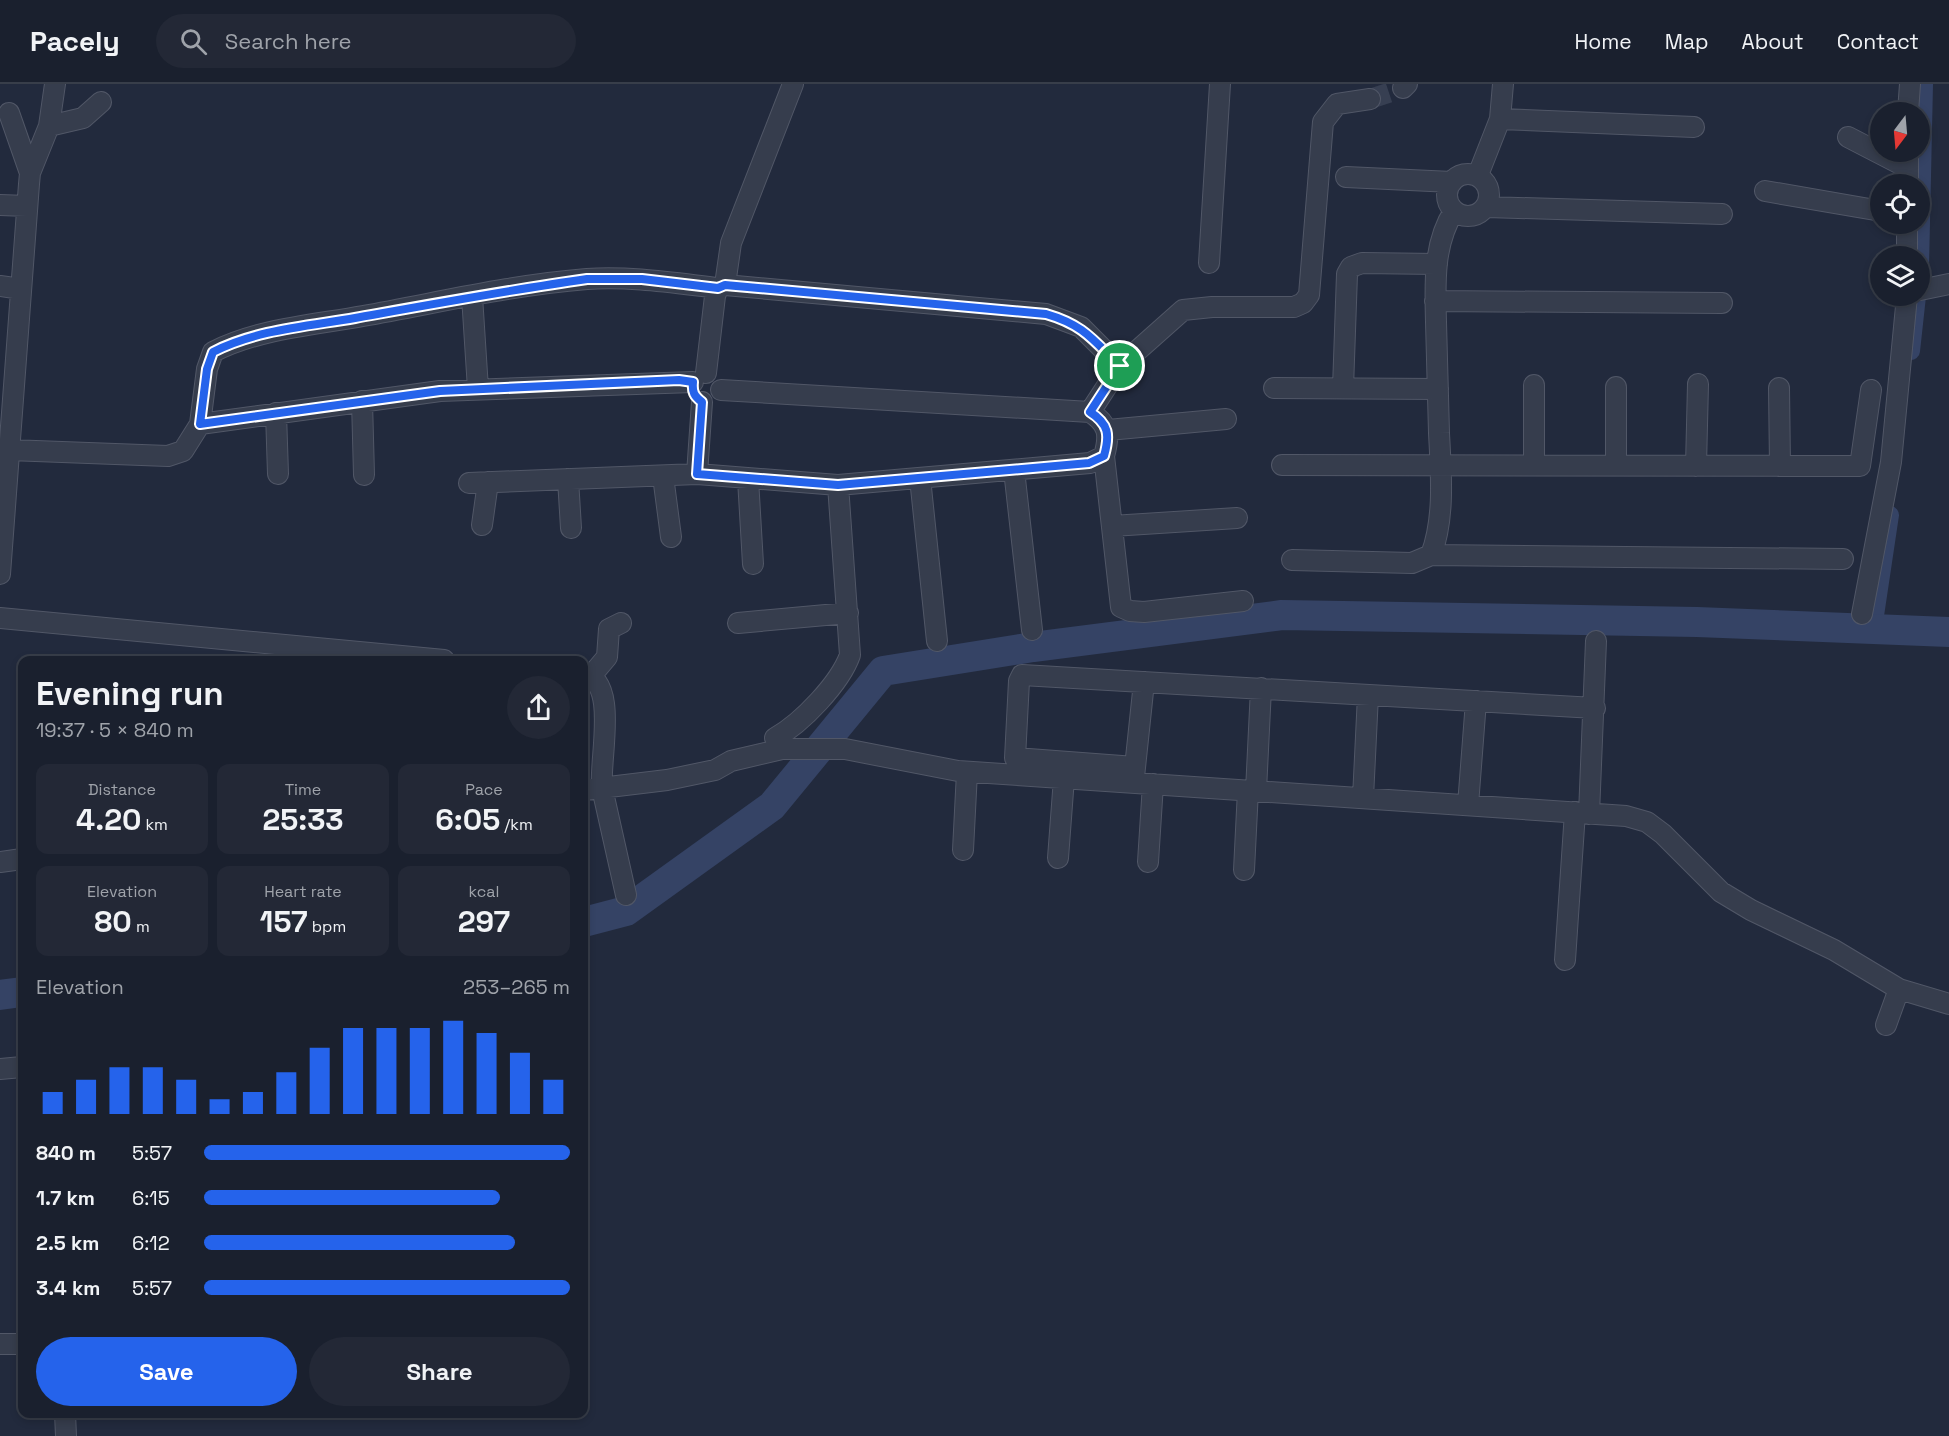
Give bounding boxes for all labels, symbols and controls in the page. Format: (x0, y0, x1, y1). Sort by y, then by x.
search box (156, 14, 576, 68)
text: Pacely (30, 23, 120, 59)
icon: search (177, 25, 210, 58)
text: Search here (225, 27, 352, 55)
text: Home (1574, 28, 1632, 55)
text: Map (1665, 28, 1709, 55)
text: About (1742, 28, 1804, 55)
text: Contact (1837, 28, 1919, 55)
north arrow (1870, 102, 1930, 162)
map controls (1870, 102, 1930, 306)
button: locate (1870, 174, 1930, 234)
button: layers (1870, 246, 1930, 306)
pin (1094, 340, 1145, 391)
icon: arrive (1103, 349, 1136, 382)
text: Evening run (36, 673, 224, 715)
button: share (507, 676, 570, 739)
text: 19:37 · 5 × 840 m (36, 717, 194, 743)
text: Distance (88, 779, 156, 800)
text: Time (285, 779, 321, 800)
text: Pace (465, 779, 503, 800)
text: 4.20 (76, 800, 141, 839)
text: 25:33 (262, 800, 344, 839)
text: 6:05 (435, 800, 500, 839)
text: km (141, 814, 168, 835)
text: /km (500, 814, 533, 835)
text: Elevation (87, 881, 157, 902)
text: Heart rate (264, 881, 342, 902)
text: kcal (469, 881, 499, 902)
text: 80 (94, 902, 132, 941)
text: 157 (260, 902, 308, 941)
text: 297 (458, 902, 510, 941)
text: m (132, 916, 150, 937)
text: bpm (308, 916, 346, 937)
text: Elevation (36, 974, 124, 1000)
text: 253–265 m (463, 974, 570, 1000)
text: 840 m (36, 1140, 96, 1166)
text: 5:57 (132, 1140, 172, 1166)
text: 1.7 km (36, 1185, 95, 1211)
text: 6:15 (132, 1185, 170, 1211)
text: 2.5 km (36, 1230, 99, 1256)
text: 6:12 (132, 1230, 170, 1256)
text: 3.4 km (36, 1275, 100, 1301)
text: 5:57 (132, 1275, 172, 1301)
button: Save (36, 1337, 297, 1406)
button: Share (309, 1337, 570, 1406)

